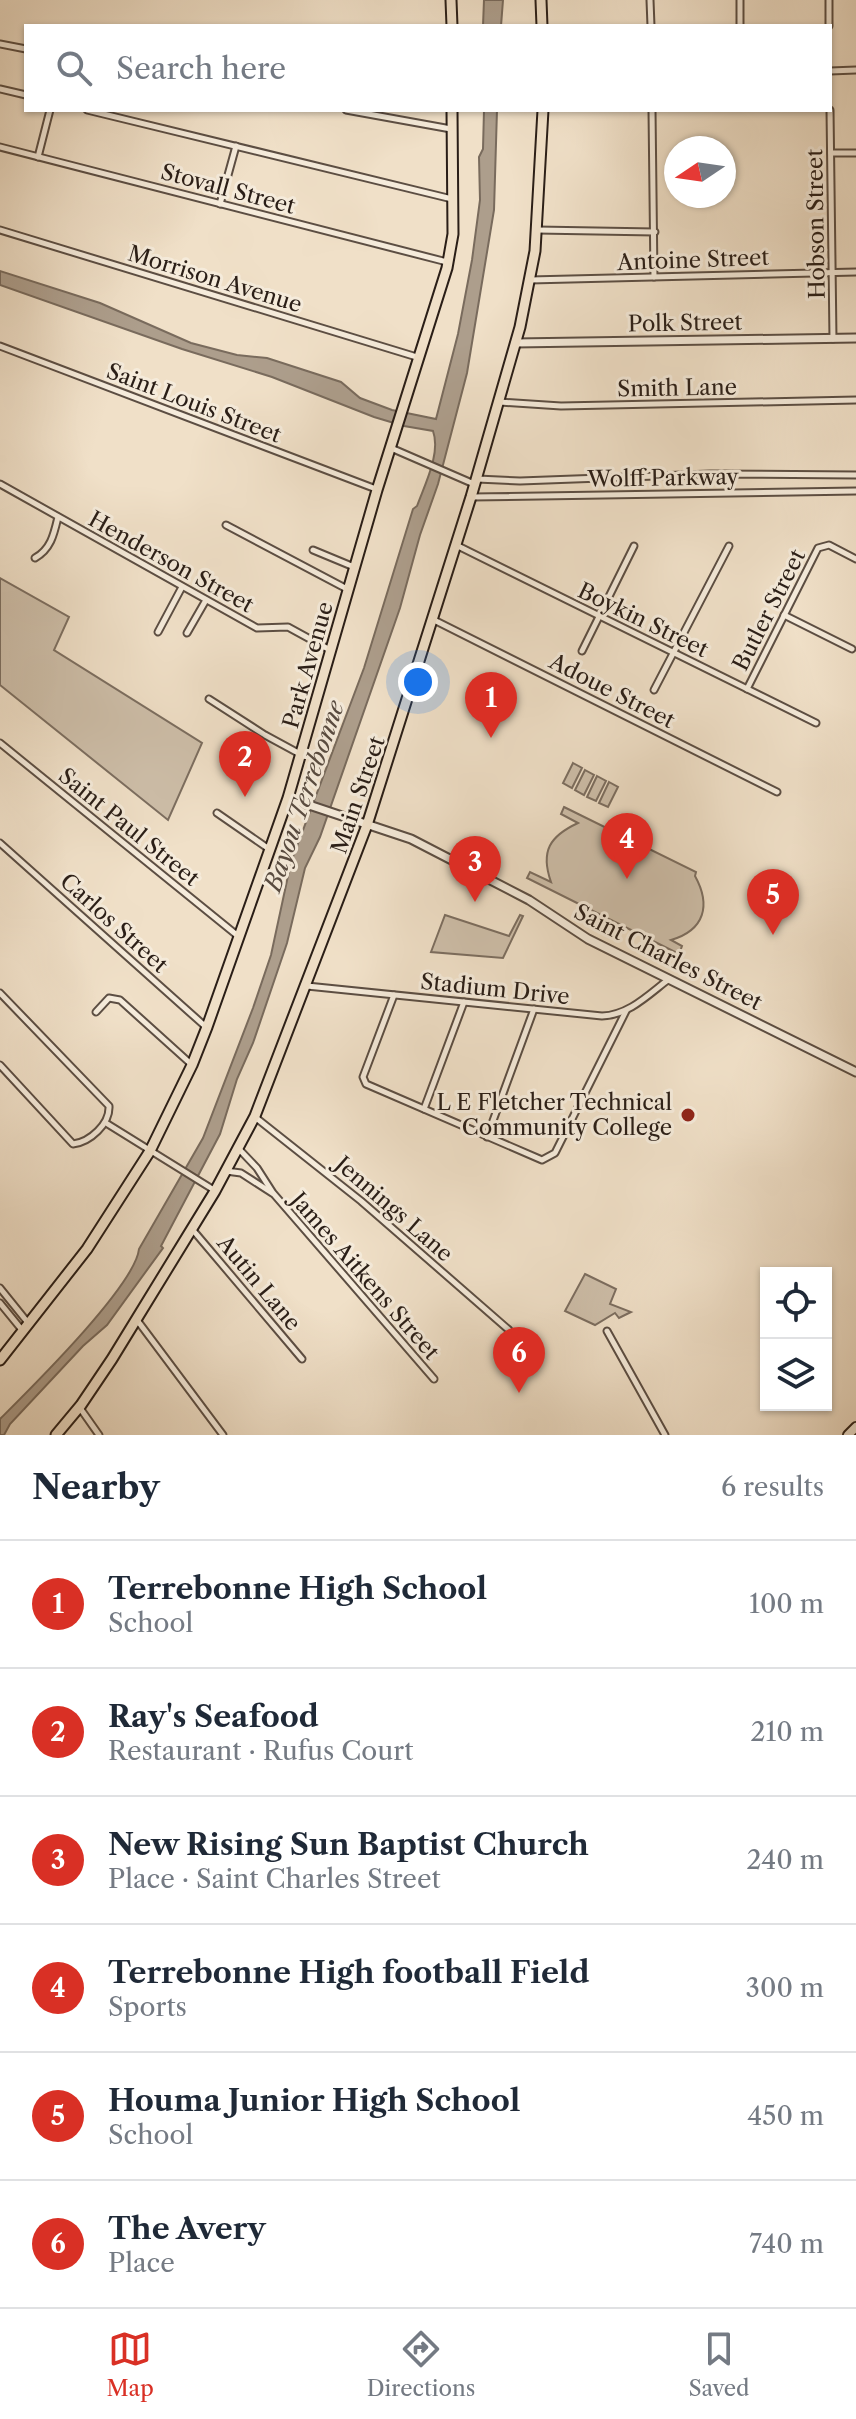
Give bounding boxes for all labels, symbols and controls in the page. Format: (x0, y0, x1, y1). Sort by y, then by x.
search box (24, 24, 832, 112)
icon: search (52, 46, 96, 90)
text: Search here (116, 50, 286, 87)
north arrow (664, 136, 736, 208)
street label: Hobson Street (801, 148, 831, 299)
street label: Stovall Street (158, 158, 298, 220)
street label: Morrison Avenue (125, 240, 305, 318)
street label: Antoine Street (615, 244, 770, 276)
street label: Polk Street (628, 308, 743, 337)
street label: Saint Louis Street (103, 357, 285, 449)
street label: Smith Lane (617, 373, 737, 403)
street label: Wolff Parkway (586, 463, 740, 493)
street label: Henderson Street (84, 505, 258, 619)
street label: Butler Street (727, 545, 811, 675)
street label: Boykin Street (573, 577, 713, 663)
street label: Park Avenue (277, 599, 339, 731)
street label: Adoue Street (544, 647, 679, 734)
your location (398, 662, 438, 702)
pin: 1 (465, 672, 517, 738)
water label: Bayou Terrebonne (257, 695, 351, 897)
pin: 2 (219, 731, 271, 797)
street label: Main Street (325, 733, 391, 857)
street label: Saint Paul Street (53, 762, 205, 892)
pin: 4 (601, 813, 653, 879)
pin: 3 (449, 836, 501, 902)
street label: Carlos Street (55, 868, 174, 979)
pin: 5 (747, 869, 799, 935)
street label: Saint Charles Street (570, 898, 767, 1016)
street label: Stadium Drive (419, 968, 571, 1010)
place label: L E Fletcher Technical Community College (436, 1089, 672, 1141)
marker: L E Fletcher Technical Community College (679, 1106, 697, 1124)
street label: Jennings Lane (327, 1149, 458, 1267)
street label: James Aitkens Street (283, 1185, 445, 1365)
street label: Autin Lane (211, 1229, 307, 1336)
map controls (760, 1267, 832, 1411)
button: locate (760, 1267, 832, 1339)
pin: 6 (493, 1327, 545, 1393)
button: layers (760, 1339, 832, 1411)
text: Nearby (32, 1466, 160, 1508)
text: 6 results (721, 1471, 824, 1503)
text: Terrebonne High School (108, 1570, 487, 1607)
text: 1 (52, 1588, 64, 1620)
text: 100 m (749, 1588, 824, 1620)
text: School (108, 1607, 193, 1639)
text: Ray's Seafood (108, 1698, 319, 1735)
text: 2 (50, 1716, 66, 1748)
text: 210 m (751, 1716, 824, 1748)
text: Restaurant · Rufus Court (108, 1735, 413, 1767)
text: New Rising Sun Baptist Church (108, 1826, 589, 1863)
text: 3 (51, 1844, 65, 1876)
text: 240 m (746, 1844, 824, 1876)
text: Place · Saint Charles Street (108, 1863, 441, 1895)
text: Terrebonne High football Field (108, 1954, 589, 1991)
text: 4 (50, 1972, 66, 2004)
text: 300 m (746, 1972, 824, 2004)
text: Sports (108, 1991, 187, 2023)
text: Houma Junior High School (108, 2082, 520, 2119)
text: 5 (51, 2100, 65, 2132)
text: 450 m (747, 2100, 824, 2132)
text: School (108, 2119, 193, 2151)
text: The Avery (108, 2210, 266, 2247)
text: 6 (50, 2228, 66, 2260)
text: 740 m (749, 2228, 824, 2260)
text: Place (108, 2247, 175, 2279)
tab: Map (106, 2327, 154, 2402)
tab: Directions (367, 2327, 475, 2402)
tab: Saved (688, 2327, 749, 2402)

